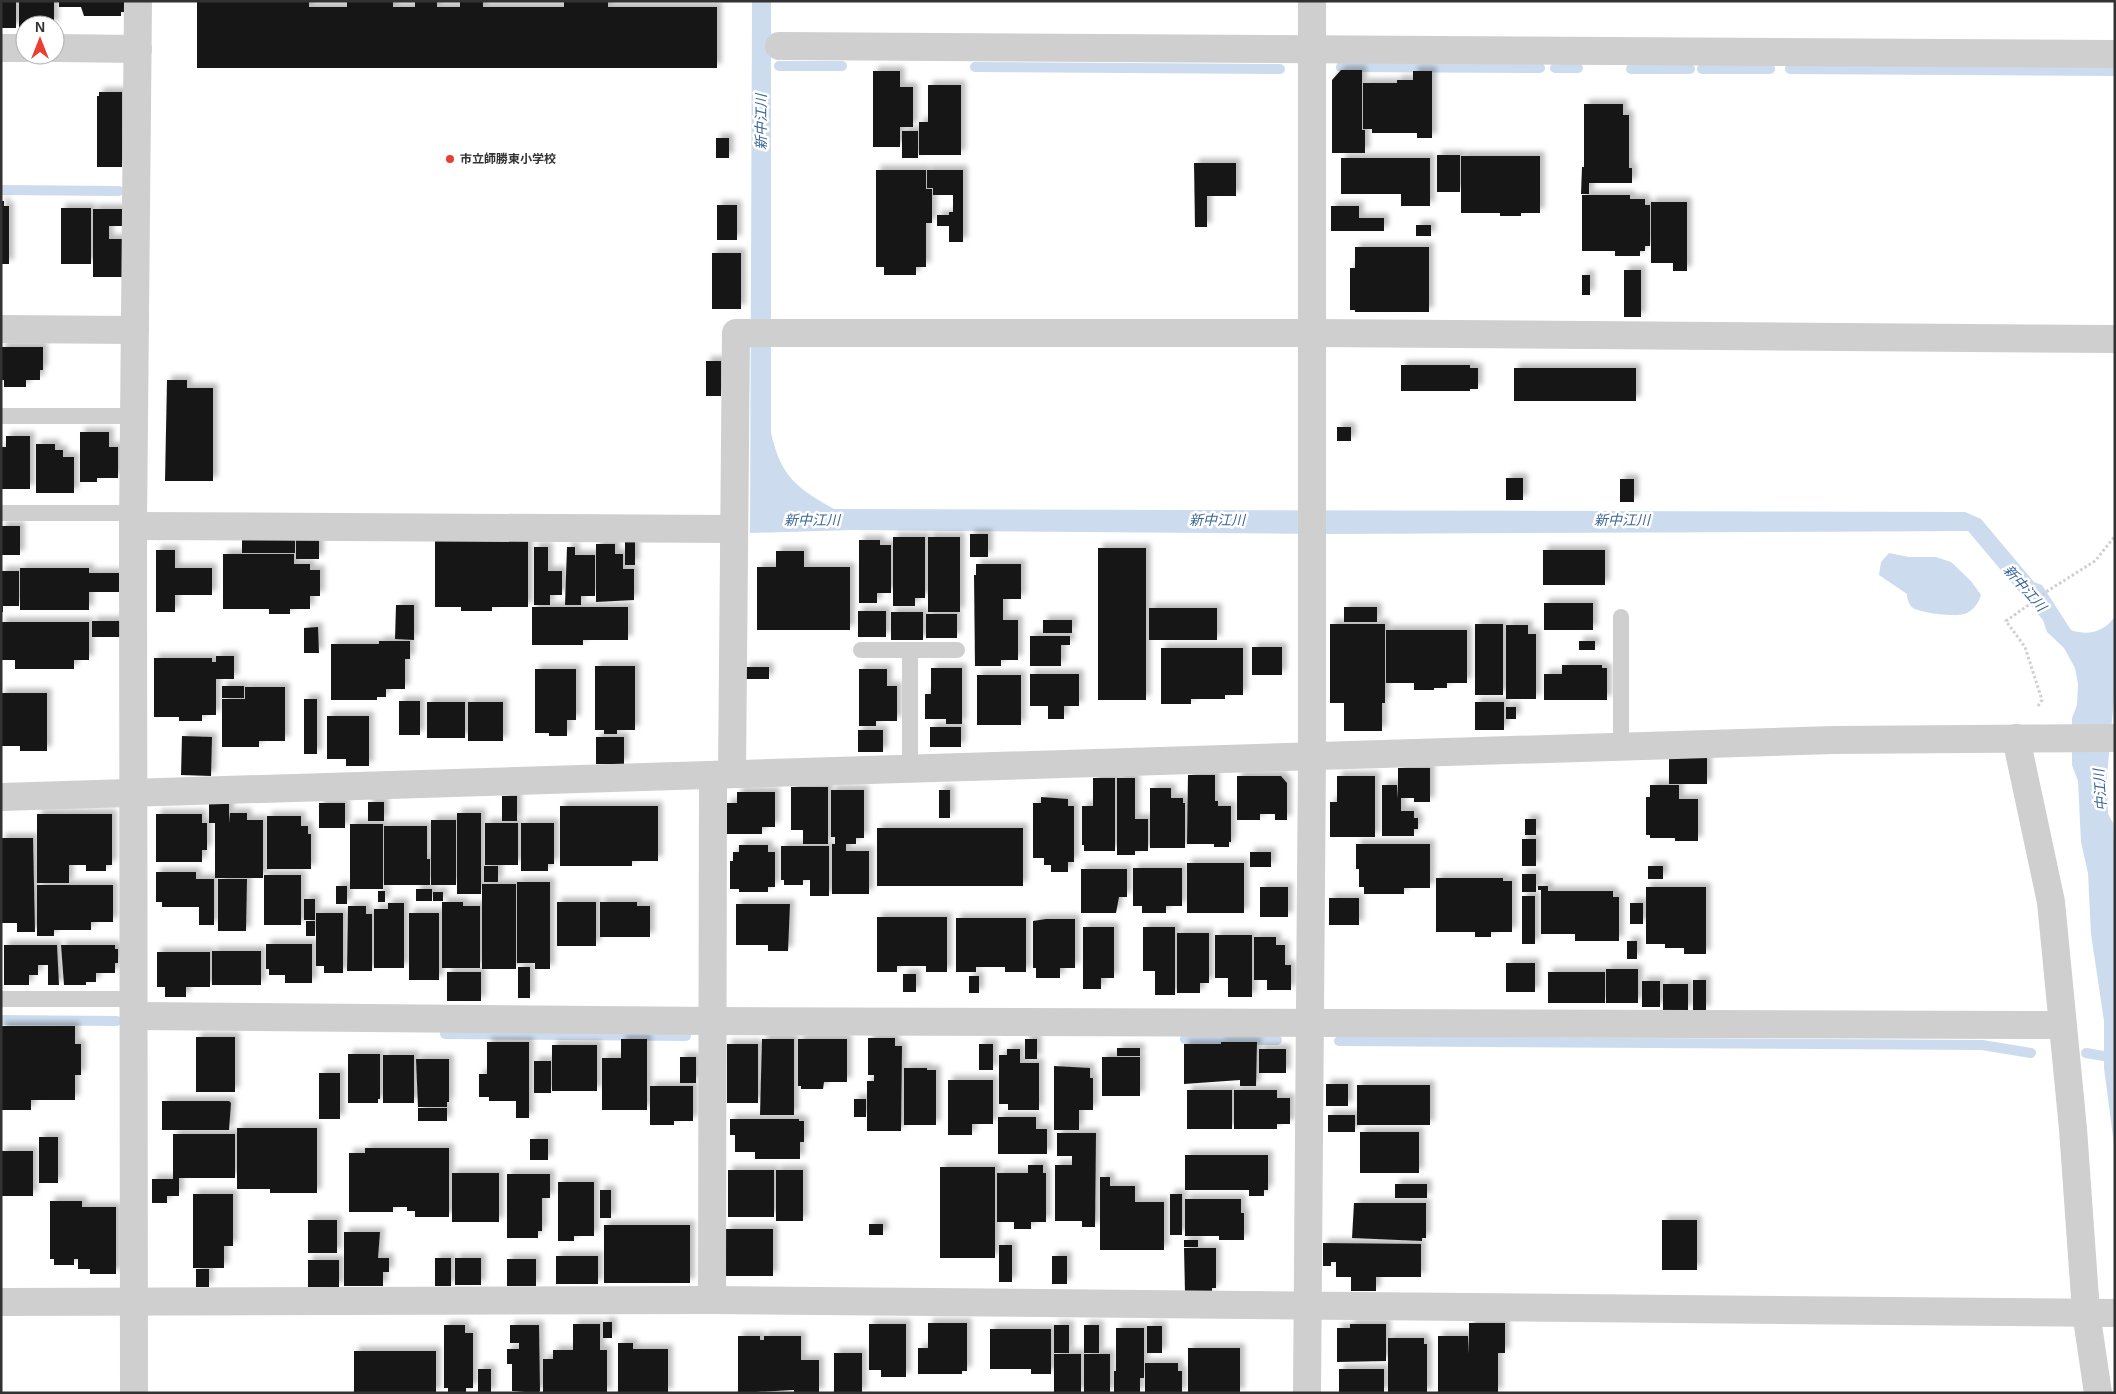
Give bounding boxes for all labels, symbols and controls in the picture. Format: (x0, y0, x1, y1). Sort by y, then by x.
north arrow (15, 15, 65, 65)
text: N (35, 19, 45, 35)
water label: 新中江川 (753, 92, 769, 150)
place label: 市立師勝東小学校 (460, 152, 556, 166)
marker: 市立師勝東小学校 (444, 153, 456, 165)
water label: 新中江川 (784, 512, 842, 528)
water label: 新中江川 (1189, 512, 1247, 528)
water label: 新中江川 (1594, 512, 1652, 528)
water label: 新中江川 (2001, 562, 2051, 616)
water label: 中江川 (2090, 766, 2109, 812)

